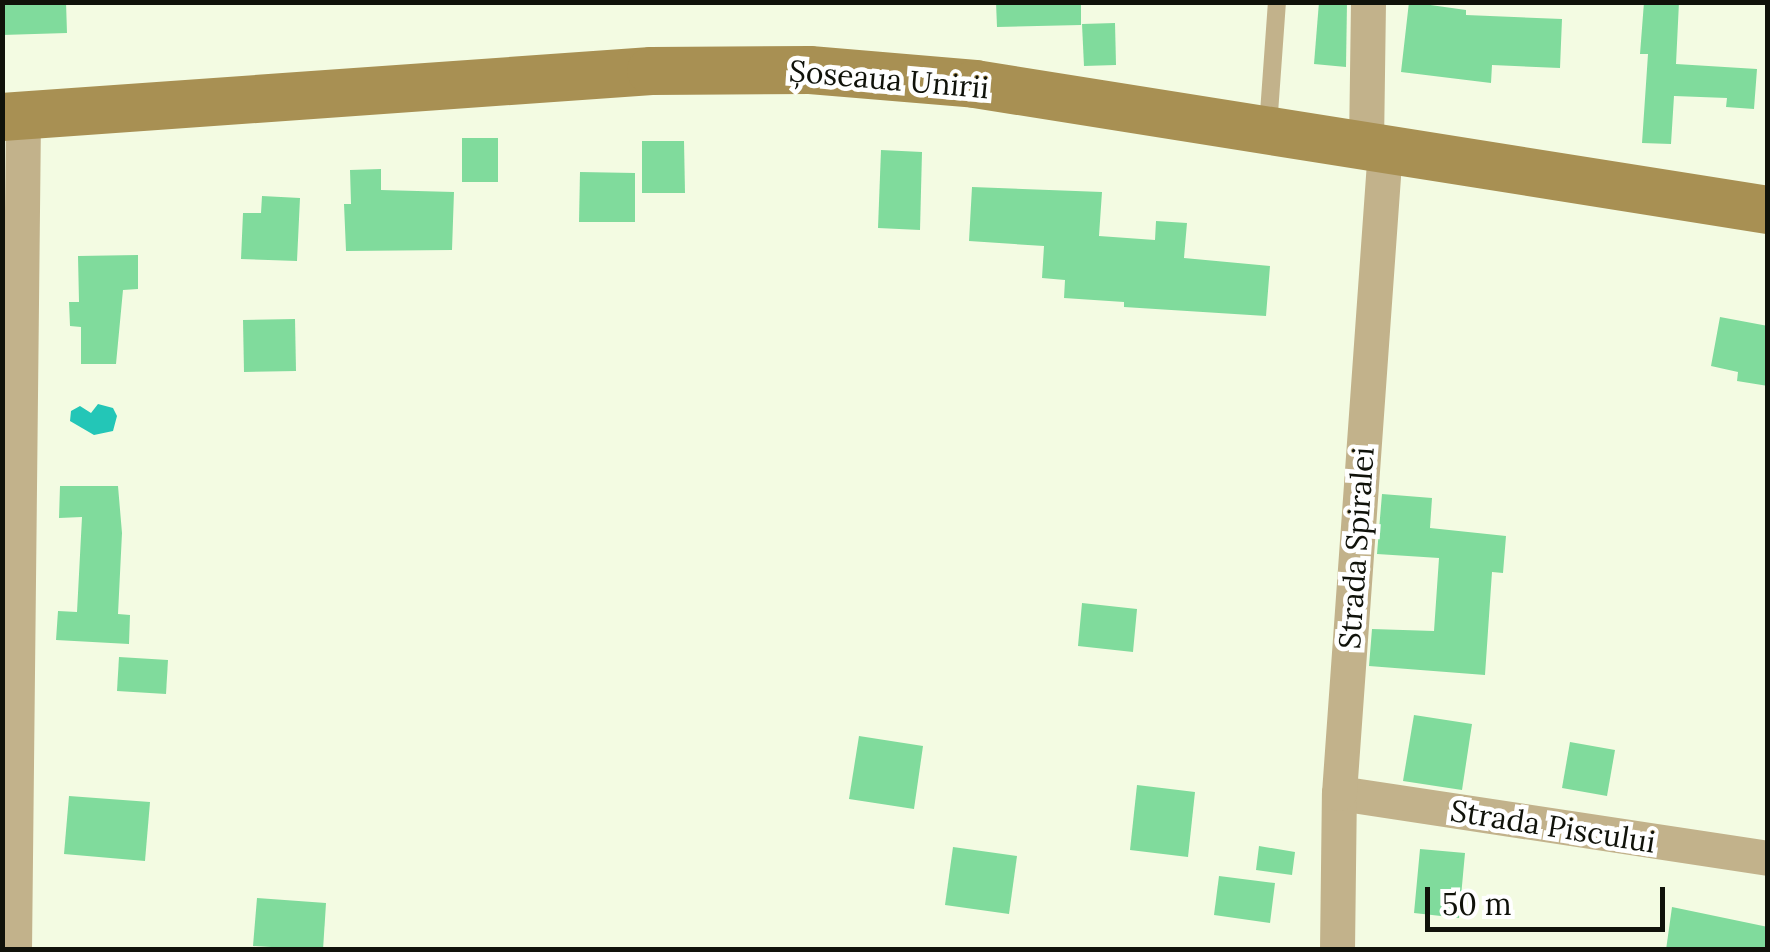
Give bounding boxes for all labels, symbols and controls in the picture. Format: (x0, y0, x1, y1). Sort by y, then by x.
street label: Șoseaua Unirii (788, 52, 990, 106)
street label: Strada Spiralei (1331, 446, 1381, 650)
street label: Strada Piscului (1448, 792, 1658, 860)
scale bar (1430, 867, 1670, 929)
text: 50 m (1442, 885, 1512, 923)

